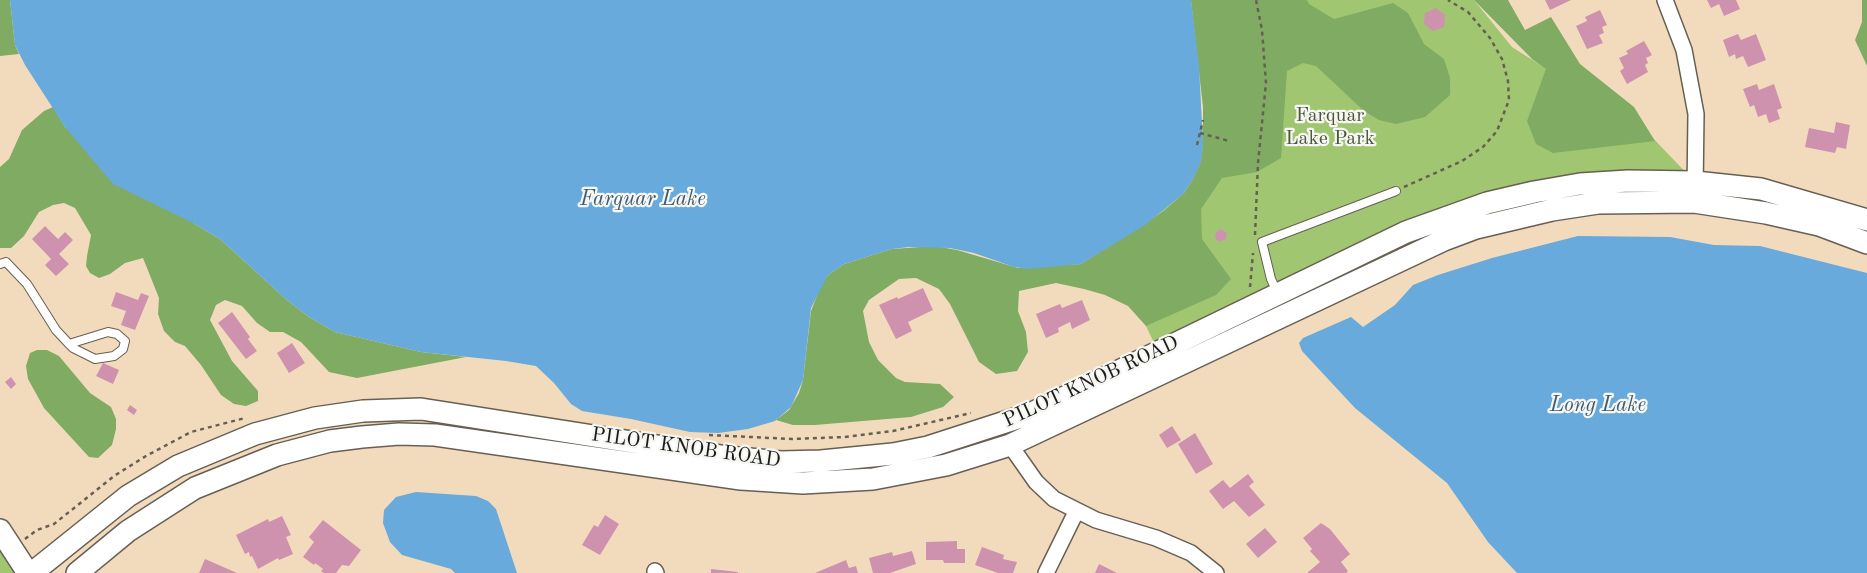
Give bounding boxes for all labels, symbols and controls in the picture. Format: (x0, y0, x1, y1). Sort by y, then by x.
park label: Farquar Lake Park (1285, 104, 1375, 151)
water label: Farquar Lake (580, 186, 706, 212)
street label: PILOT KNOB ROAD (1000, 331, 1182, 433)
water label: Long Lake (1550, 392, 1646, 418)
street label: PILOT KNOB ROAD (590, 423, 782, 473)

